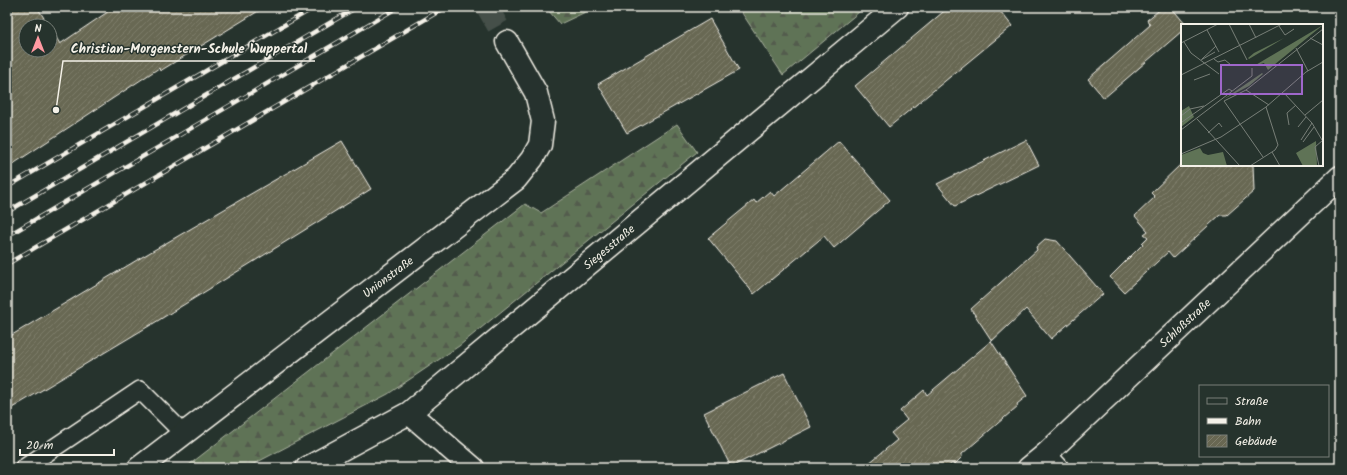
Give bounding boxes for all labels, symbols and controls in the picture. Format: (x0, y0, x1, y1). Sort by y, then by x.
north arrow (18, 18, 58, 58)
text: N (35, 20, 42, 38)
inset map (1181, 24, 1323, 166)
callout: Christian-Morgenstern-Schule Wuppertal (63, 36, 315, 61)
text: Christian-Morgenstern-Schule Wuppertal (71, 39, 308, 60)
street label: Siegesstraße (579, 220, 640, 275)
street label: Unionstraße (359, 251, 418, 303)
street label: Schloßstraße (1155, 294, 1216, 353)
legend (1199, 385, 1329, 457)
text: Straße (1235, 392, 1269, 411)
text: Bahn (1235, 412, 1261, 431)
scale bar (20, 431, 114, 457)
text: Gebäude (1235, 432, 1277, 451)
text: 20 m (26, 436, 54, 455)

